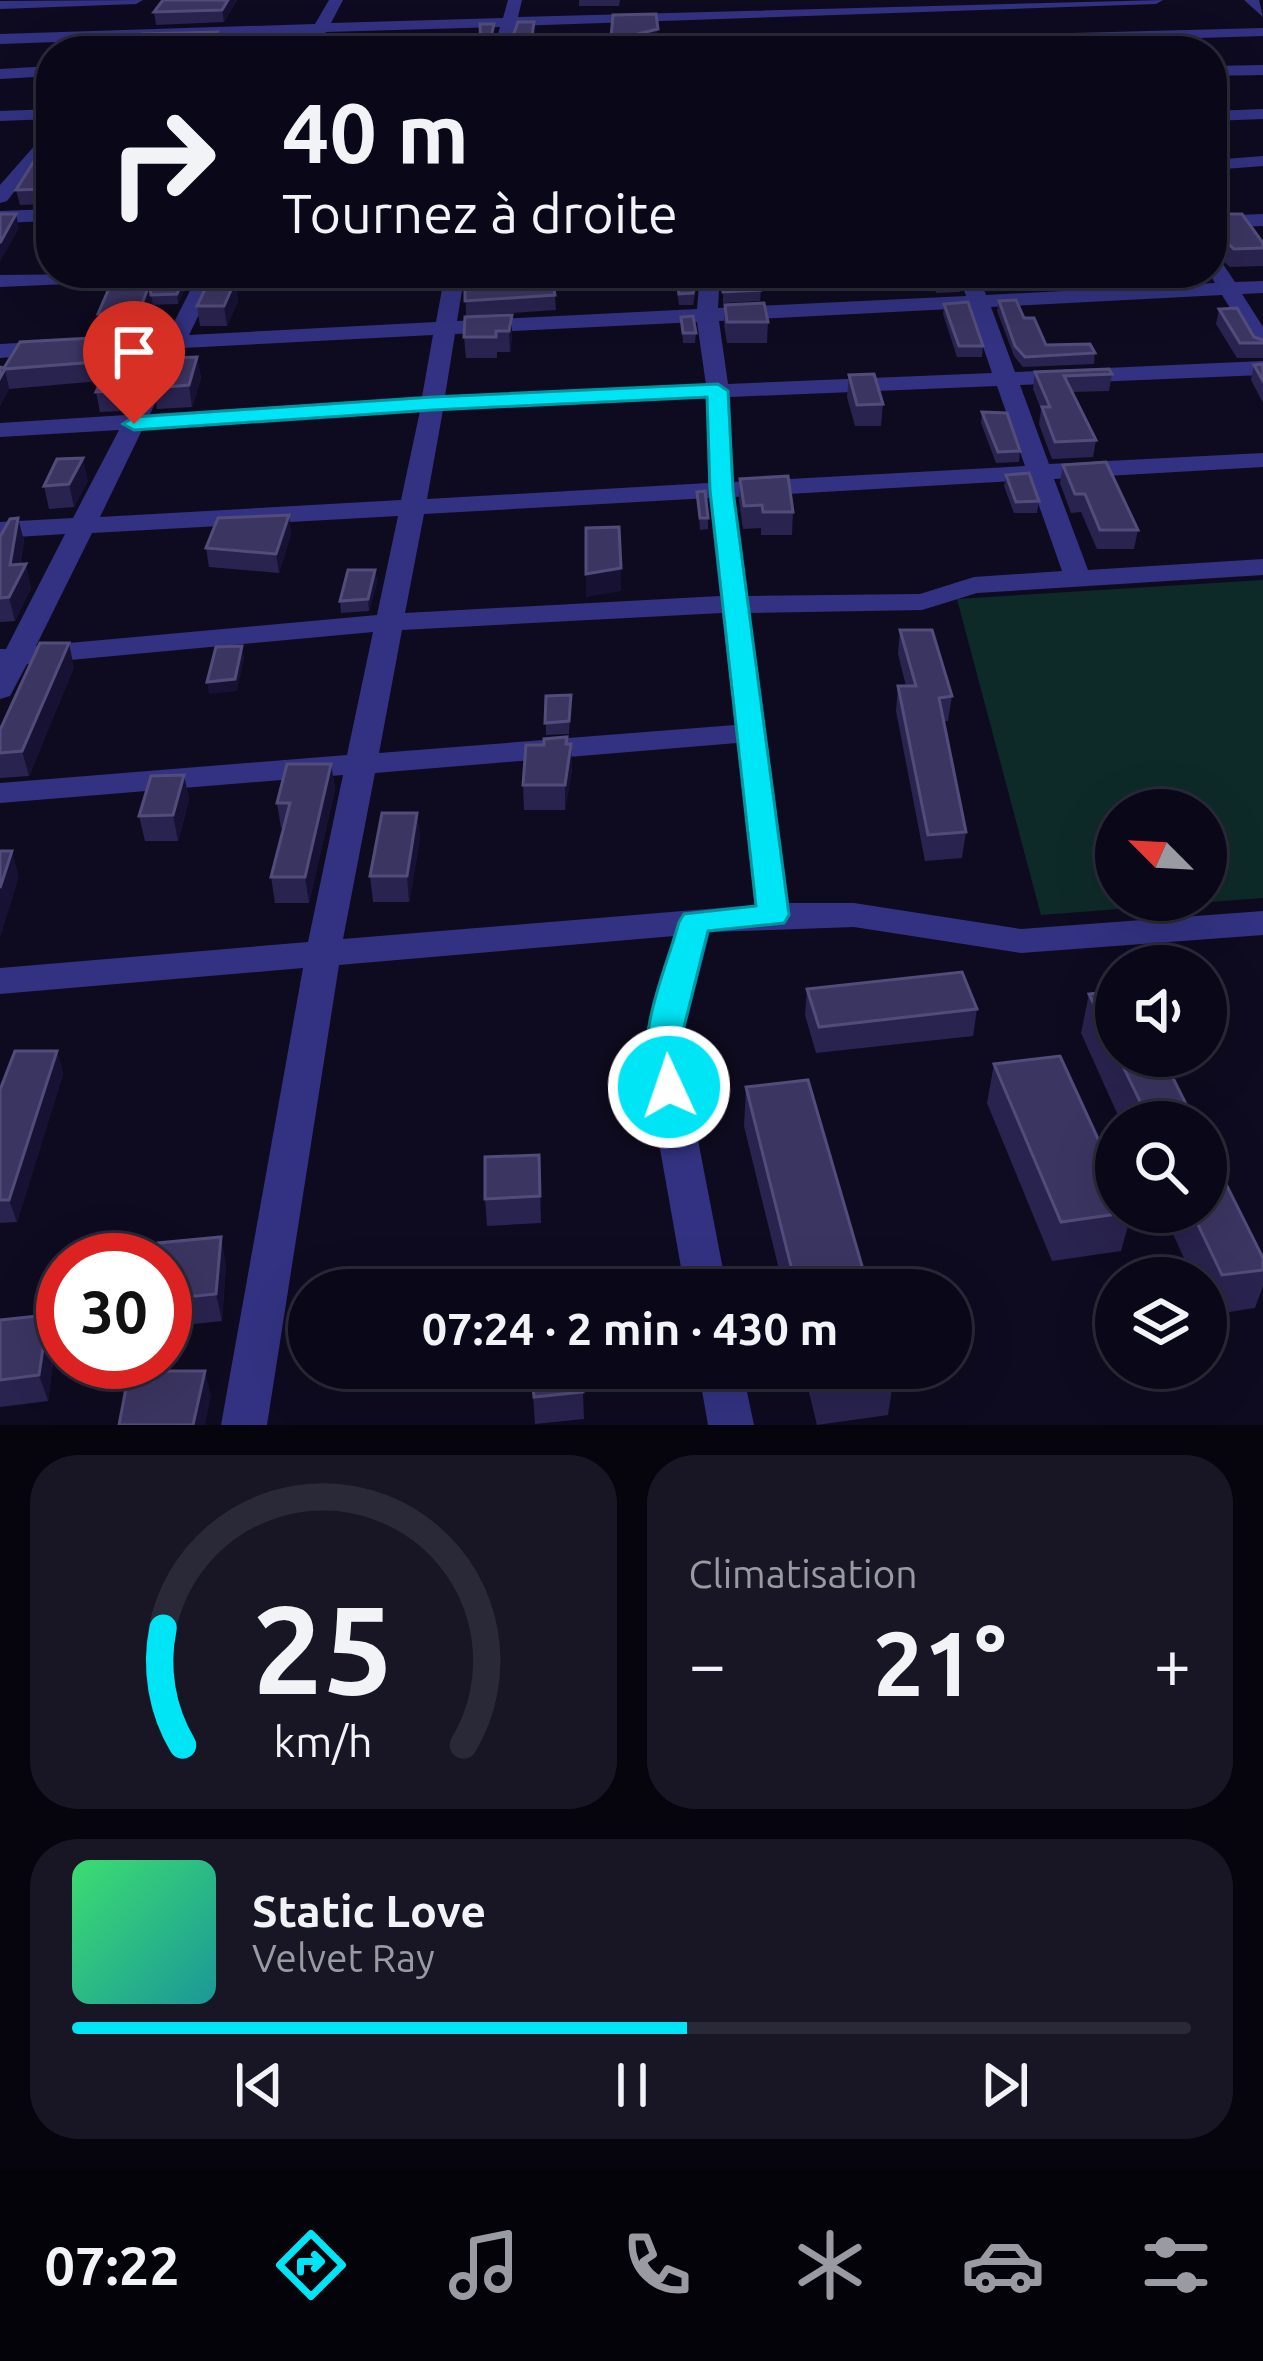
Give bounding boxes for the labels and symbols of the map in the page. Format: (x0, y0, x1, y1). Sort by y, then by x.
pin (83, 301, 185, 424)
north arrow (1095, 789, 1227, 921)
position arrow (606, 1024, 732, 1150)
speed limit sign: 30 (36, 1233, 192, 1389)

